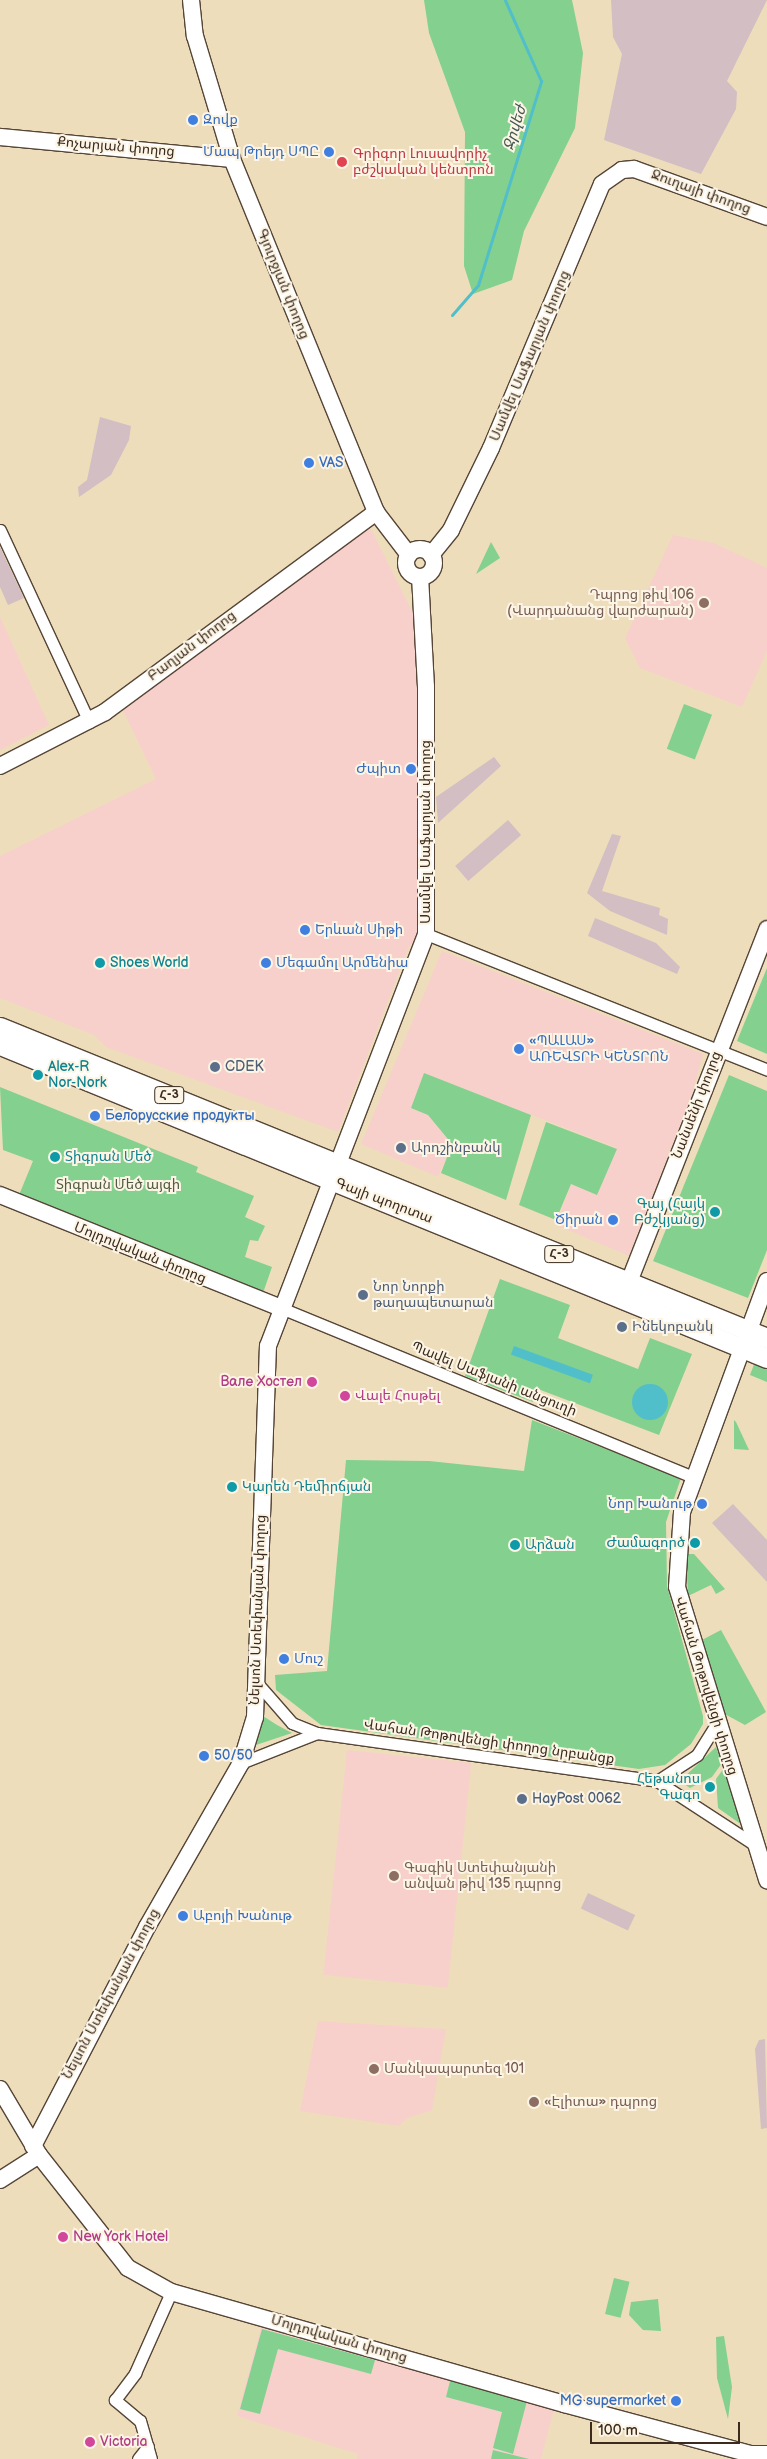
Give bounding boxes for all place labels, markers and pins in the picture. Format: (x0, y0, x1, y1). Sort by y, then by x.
place label: Զովք (203, 112, 238, 128)
marker: Զովք (187, 114, 199, 126)
place label: Մապ Թրեյդ ՍՊԸ (203, 144, 319, 160)
marker: Մապ Թրեյդ ՍՊԸ (323, 146, 335, 158)
place label: Գրիգոր Լուսավորիչ բժշկական կենտրոն (353, 146, 494, 178)
marker: Գրիգոր Լուսավորիչ բժշկական կենտրոն (335, 155, 349, 169)
place label: VAS (319, 455, 344, 471)
marker: VAS (303, 457, 315, 469)
place label: Դպրոց թիվ 106 (Վարդանանց վարժարան) (507, 587, 694, 620)
marker: Դպրոց թիվ 106 (Վարդանանց վարժարան) (698, 597, 710, 609)
place label: Ժպիտ (356, 761, 401, 777)
marker: Ժպիտ (405, 763, 417, 775)
place label: Երևան Սիթի (315, 922, 403, 938)
marker: Երևան Սիթի (299, 924, 311, 936)
place label: Shoes World (110, 955, 189, 971)
place label: Մեգամոլ Արմենիա (276, 955, 408, 971)
marker: Shoes World (94, 957, 106, 969)
marker: Մեգամոլ Արմենիա (260, 957, 272, 969)
place label: «ՊԱԼԱՍ» ԱՌԵՎՏՐԻ ԿԵՆՏՐՈՆ (529, 1033, 669, 1066)
marker: «ՊԱԼԱՍ» ԱՌԵՎՏՐԻ ԿԵՆՏՐՈՆ (513, 1043, 525, 1055)
place label: Alex-R Nor-Nork (48, 1059, 107, 1092)
place label: CDEK (225, 1059, 263, 1075)
marker: CDEK (209, 1061, 221, 1073)
marker: Alex-R Nor-Nork (32, 1069, 44, 1081)
place label: Белорусские продукты (105, 1108, 255, 1124)
marker: Белорусские продукты (89, 1110, 101, 1122)
place label: Արդշինբանկ (411, 1140, 500, 1156)
marker: Արդշինբանկ (395, 1142, 407, 1154)
place label: Տիգրան Մեծ (65, 1149, 152, 1165)
marker: Տիգրան Մեծ (49, 1151, 61, 1163)
place label: Գայ (Հայկ Բժշկյանց) (634, 1196, 705, 1228)
marker: Գայ (Հայկ Բժշկյանց) (709, 1206, 721, 1218)
place label: Ծիրան (555, 1212, 603, 1228)
marker: Ծիրան (607, 1214, 619, 1226)
place label: Նոր Նորքի թաղապետարան (373, 1279, 493, 1311)
marker: Նոր Նորքի թաղապետարան (357, 1289, 369, 1301)
place label: Ինեկոբանկ (632, 1319, 713, 1335)
marker: Ինեկոբանկ (616, 1321, 628, 1333)
place label: Вале Хостел (220, 1374, 302, 1390)
marker: Вале Хостел (306, 1376, 318, 1388)
place label: Վալե Հոսթել (355, 1388, 440, 1404)
marker: Վալե Հոսթել (339, 1390, 351, 1402)
place label: Կարեն Դեմիրճյան (242, 1479, 371, 1495)
marker: Կարեն Դեմիրճյան (226, 1481, 238, 1493)
place label: Նոր Խանութ (608, 1496, 692, 1512)
marker: Նոր Խանութ (696, 1498, 708, 1510)
place label: Ժամագործ (606, 1535, 685, 1551)
place label: Արձան (525, 1537, 575, 1553)
marker: Ժամագործ (689, 1537, 701, 1549)
marker: Արձան (509, 1539, 521, 1551)
place label: Մուշ (294, 1651, 323, 1667)
marker: Մուշ (278, 1653, 290, 1665)
place label: 50/50 (214, 1748, 253, 1764)
marker: 50/50 (198, 1750, 210, 1762)
place label: Հեթանոս Գագո (637, 1771, 700, 1804)
marker: Հեթանոս Գագո (704, 1781, 716, 1793)
place label: HayPost 0062 (532, 1791, 621, 1807)
marker: HayPost 0062 (516, 1793, 528, 1805)
place label: Գագիկ Ստեփանյանի անվան թիվ 135 դպրոց (404, 1860, 561, 1892)
marker: Գագիկ Ստեփանյանի անվան թիվ 135 դպրոց (388, 1870, 400, 1882)
place label: Աբոյի Խանութ (193, 1908, 292, 1924)
marker: Աբոյի Խանութ (177, 1910, 189, 1922)
place label: Մանկապարտեզ 101 (384, 2061, 524, 2077)
marker: Մանկապարտեզ 101 (368, 2063, 380, 2075)
place label: «Էլիտա» դպրոց (544, 2094, 657, 2110)
marker: «Էլիտա» դպրոց (528, 2096, 540, 2108)
place label: New York Hotel (73, 2229, 169, 2245)
marker: New York Hotel (57, 2231, 69, 2243)
place label: MG supermarket (560, 2393, 666, 2409)
marker: MG supermarket (670, 2395, 682, 2407)
place label: Victoria (100, 2434, 147, 2450)
marker: Victoria (84, 2436, 96, 2448)

